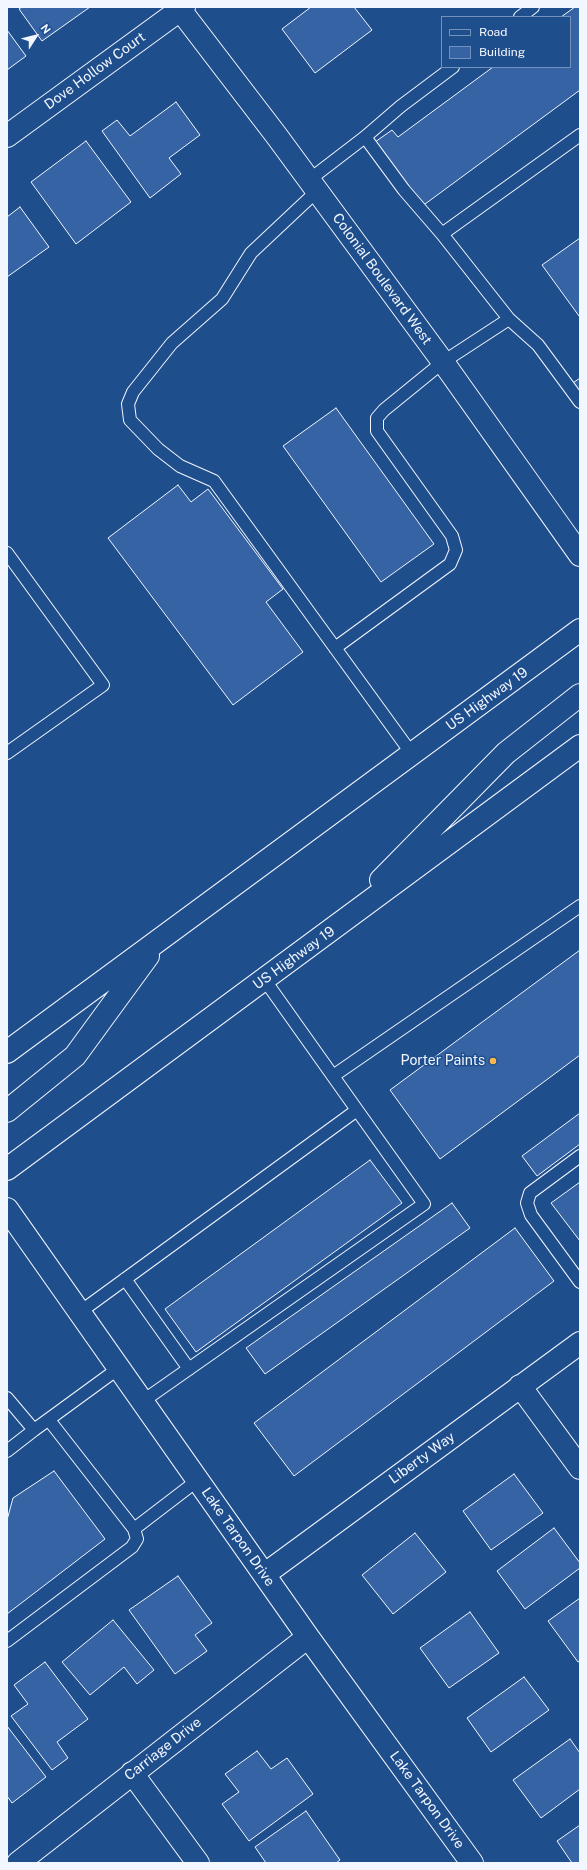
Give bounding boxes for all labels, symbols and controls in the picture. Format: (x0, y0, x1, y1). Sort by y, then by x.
north arrow (16, 16, 56, 56)
legend (441, 16, 571, 68)
text: N (38, 22, 53, 36)
text: Road (479, 25, 507, 39)
street label: Dove Hollow Court (41, 29, 149, 113)
text: Building (479, 45, 525, 59)
street label: Colonial Boulevard West (329, 210, 435, 348)
street label: US Highway 19 (443, 664, 531, 734)
street label: US Highway 19 (250, 923, 338, 993)
place label: Porter Paints (401, 1053, 485, 1069)
marker: Porter Paints (488, 1056, 498, 1066)
street label: Liberty Way (386, 1428, 458, 1488)
street label: Lake Tarpon Drive (198, 1485, 278, 1589)
street label: Carriage Drive (121, 1714, 205, 1784)
street label: Lake Tarpon Drive (386, 1748, 468, 1852)

